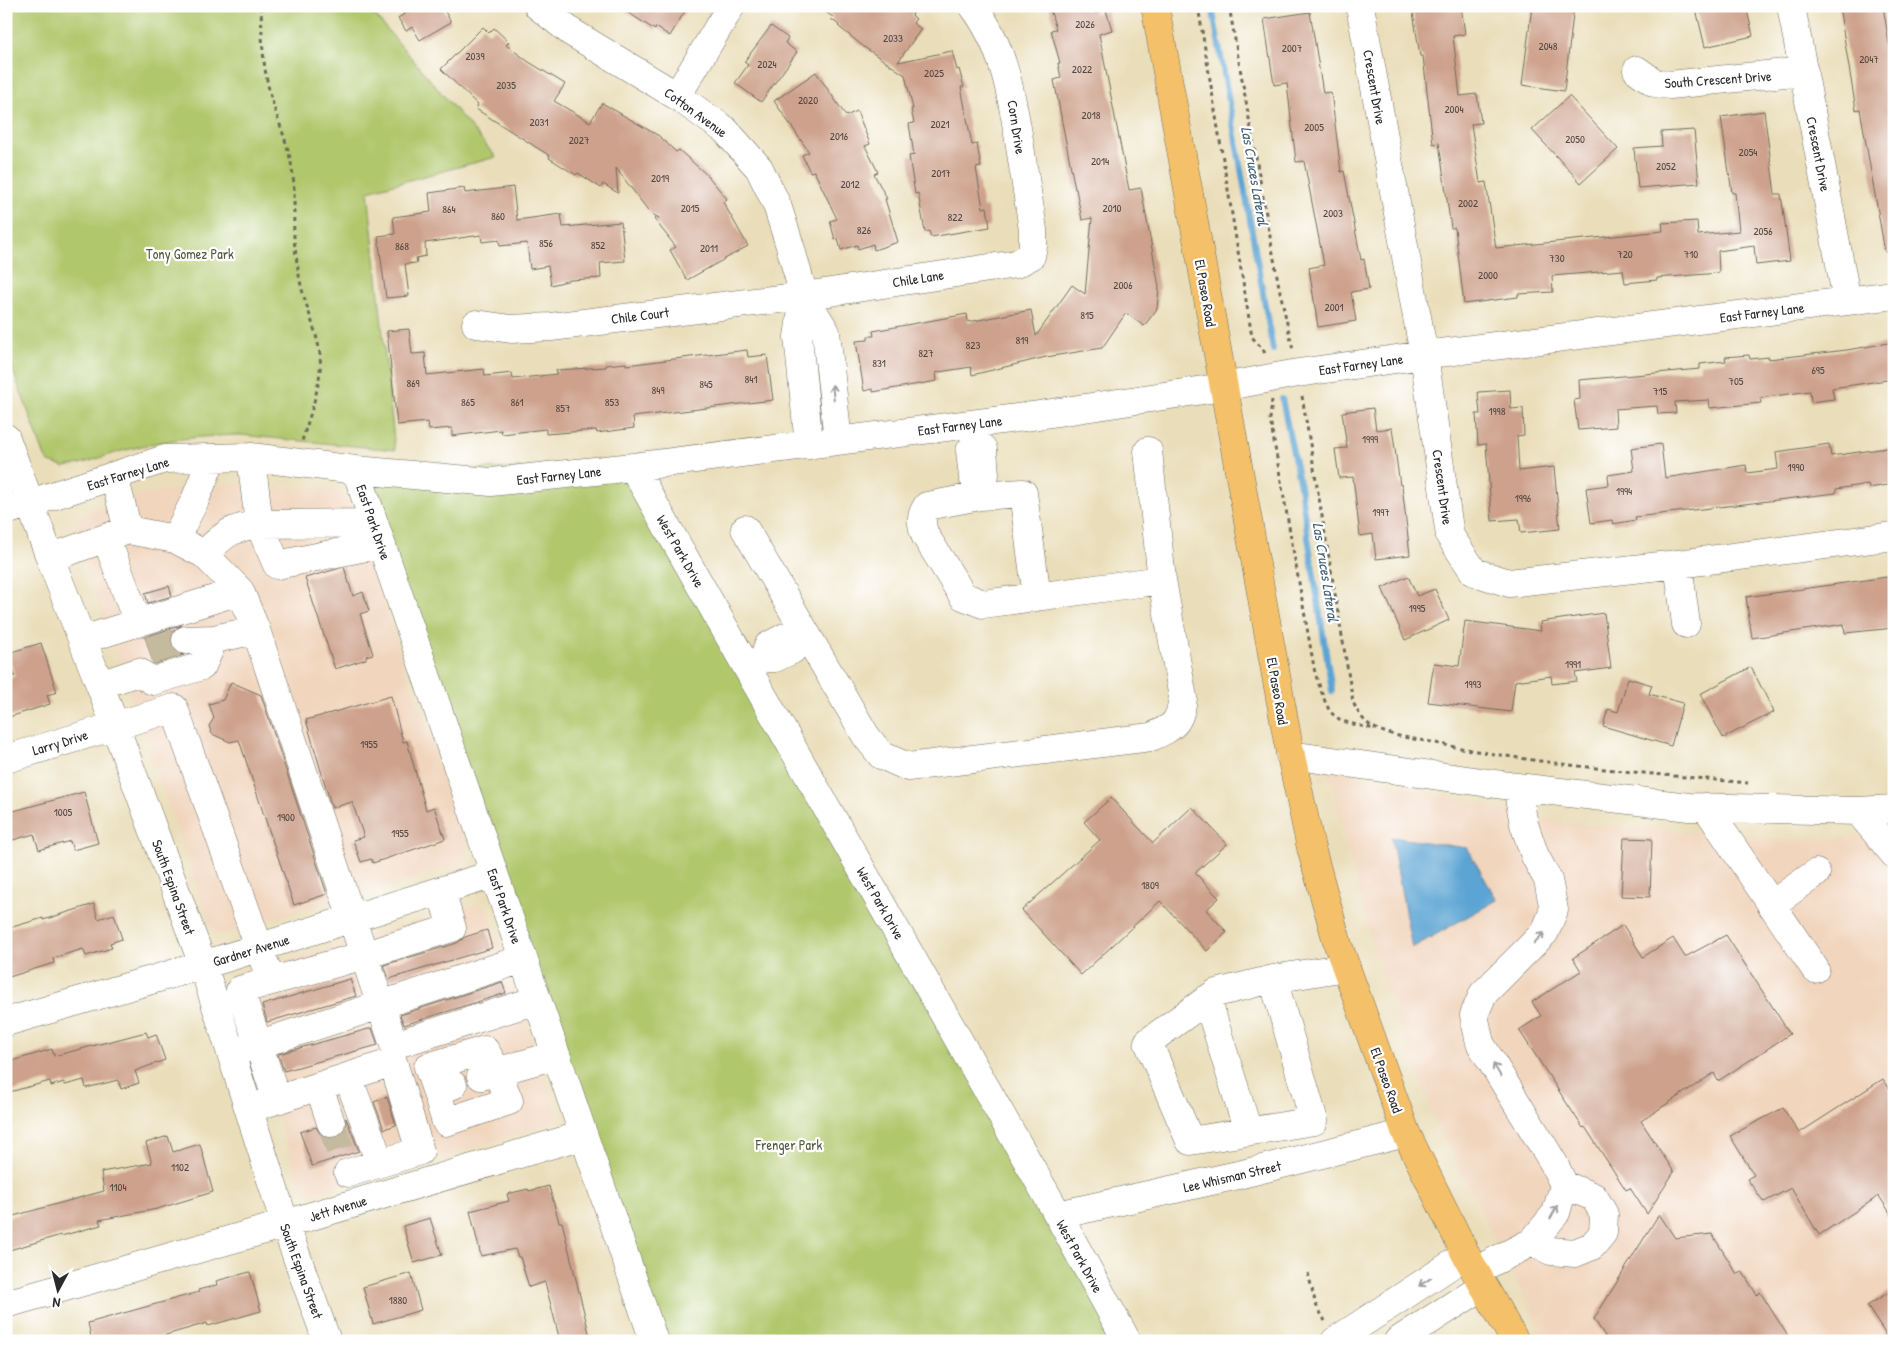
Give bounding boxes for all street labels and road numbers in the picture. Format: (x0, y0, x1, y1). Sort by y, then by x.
street label: Crescent Drive (1359, 48, 1391, 126)
street label: South Crescent Drive (1664, 66, 1773, 92)
street label: Cotton Avenue (661, 83, 732, 142)
street label: Corn Drive (1003, 99, 1031, 156)
street label: Crescent Drive (1802, 115, 1836, 193)
street label: El Paseo Road (1191, 258, 1221, 329)
street label: Chile Lane (891, 264, 945, 291)
street label: East Farney Lane (1719, 297, 1806, 328)
street label: Chile Court (610, 302, 670, 328)
street label: East Farney Lane (1318, 349, 1405, 380)
street label: East Farney Lane (917, 410, 1004, 441)
street label: Crescent Drive (1428, 448, 1458, 526)
street label: East Farney Lane (85, 451, 172, 495)
street label: East Farney Lane (516, 461, 603, 490)
street label: East Park Drive (352, 482, 396, 562)
street label: West Park Drive (653, 511, 710, 591)
street label: El Paseo Road (1263, 656, 1293, 727)
street label: Larry Drive (30, 724, 91, 760)
street label: South Espina Street (147, 837, 200, 938)
street label: West Park Drive (853, 863, 910, 943)
street label: East Park Drive (483, 866, 527, 946)
street label: Gardner Avenue (210, 929, 292, 971)
street label: El Paseo Road (1366, 1045, 1408, 1116)
street label: Lee Whisman Street (1181, 1155, 1283, 1196)
street label: Jett Avenue (307, 1190, 369, 1226)
street label: West Park Drive (1052, 1216, 1108, 1296)
street label: South Espina Street (275, 1221, 328, 1322)

